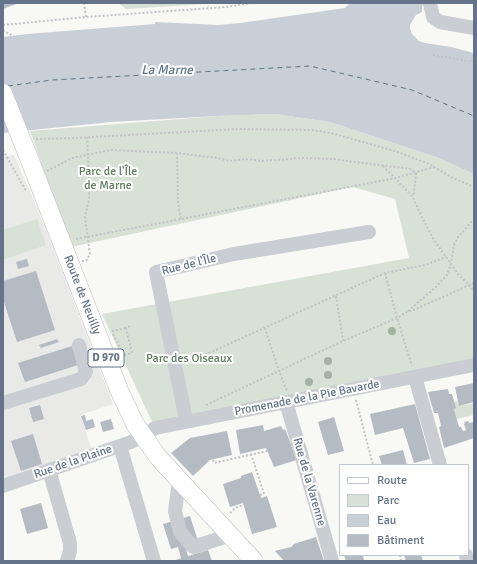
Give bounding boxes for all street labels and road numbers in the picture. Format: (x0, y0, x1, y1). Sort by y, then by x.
street label: Rue de l'Île (160, 251, 218, 279)
street label: Route de Neuilly (60, 253, 104, 337)
road number: D 970 (88, 349, 124, 367)
street label: Promenade de la Pie Bavarde (233, 377, 381, 419)
street label: Rue de la Varenne (290, 436, 328, 528)
street label: Rue de la Plaine (32, 442, 114, 482)

